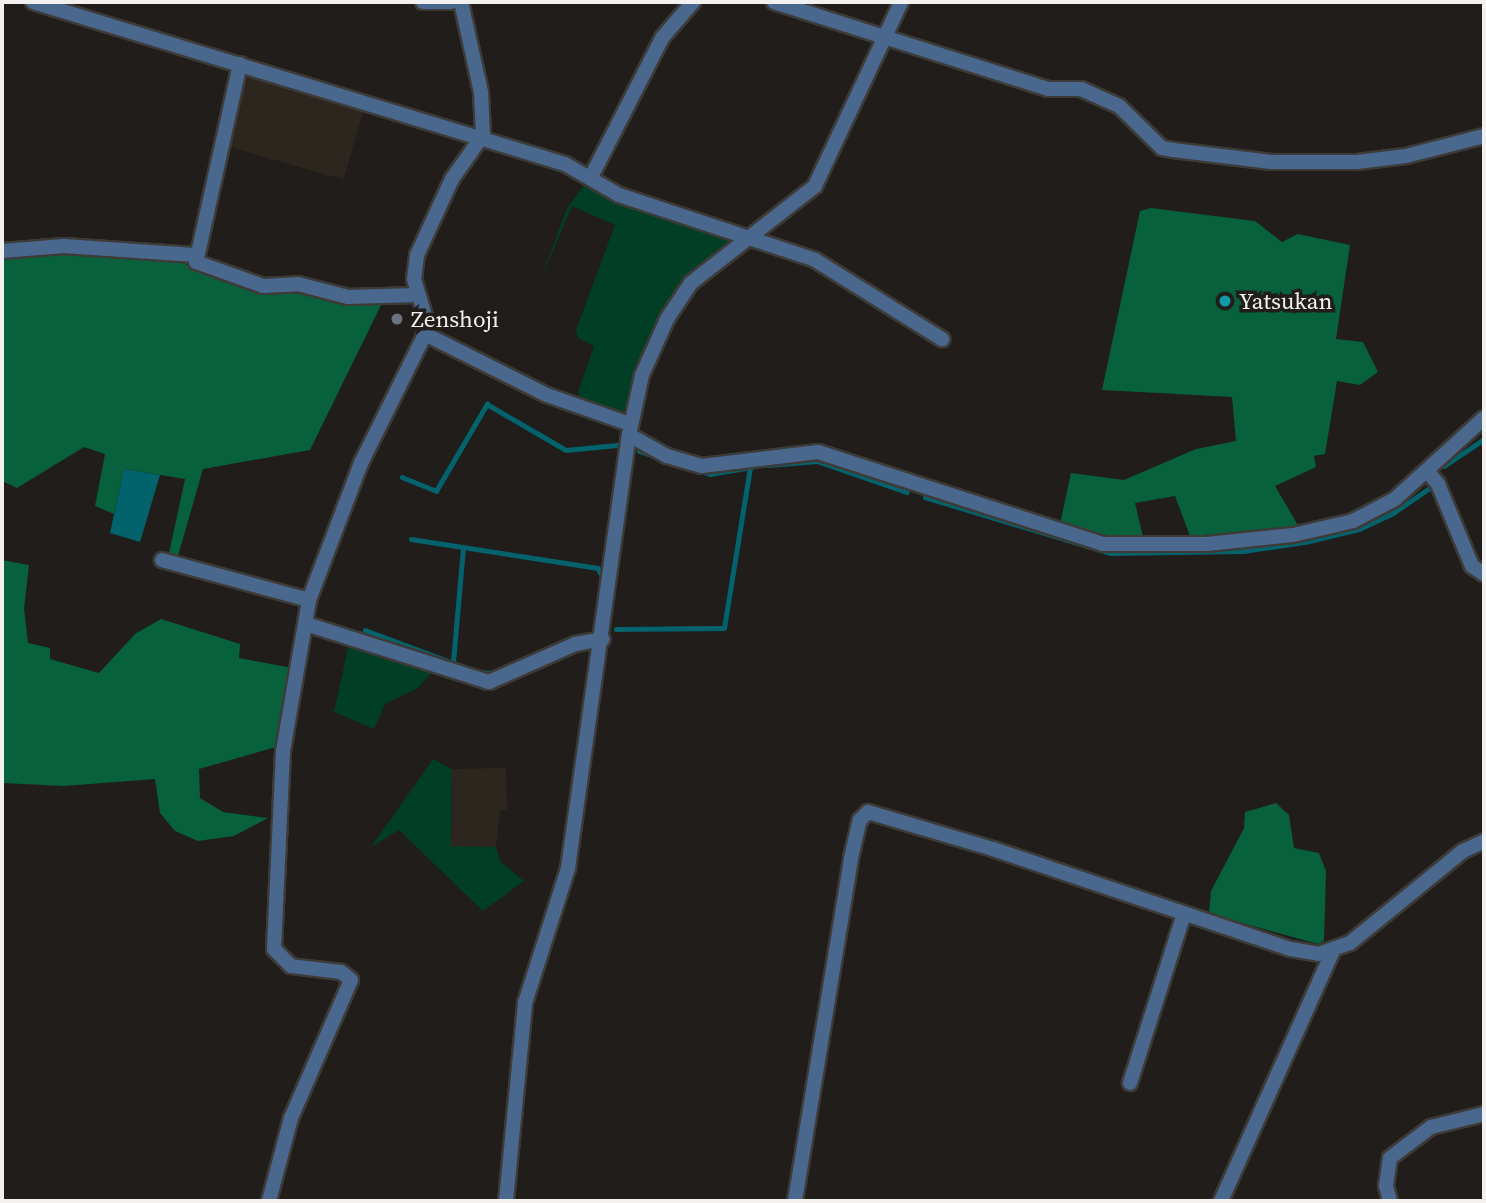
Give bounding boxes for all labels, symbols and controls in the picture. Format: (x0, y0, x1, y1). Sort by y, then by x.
place label: Yatsukan (1239, 287, 1332, 315)
marker: Yatsukan (1217, 293, 1233, 309)
place label: Zenshoji (411, 305, 499, 333)
marker: Zenshoji (389, 311, 405, 327)

